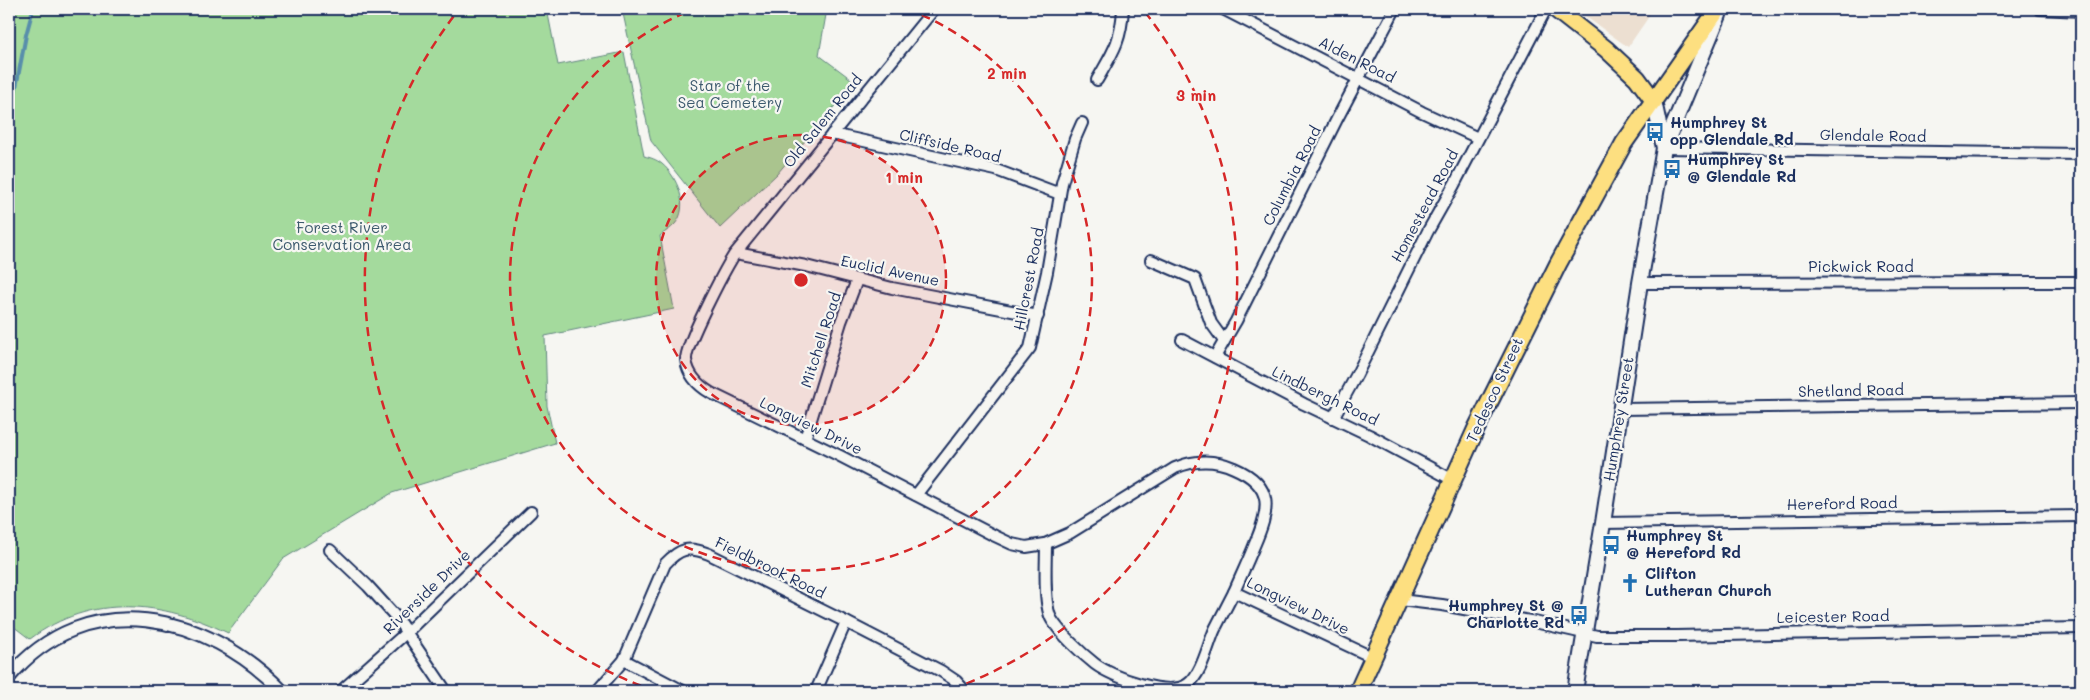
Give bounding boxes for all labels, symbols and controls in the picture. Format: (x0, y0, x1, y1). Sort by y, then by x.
street label: Alden Road (1316, 31, 1399, 87)
text: 2 min (987, 63, 1027, 83)
street label: Old Salem Road (778, 69, 866, 171)
park label: Star of the Sea Cemetery (678, 75, 782, 112)
text: 3 min (1176, 85, 1216, 105)
place label: Humphrey St opp Glendale Rd (1670, 112, 1794, 149)
bus stop icon: Humphrey St opp Glendale Rd (1644, 121, 1666, 143)
street label: Columbia Road (1257, 122, 1325, 229)
street label: Cliffside Road (898, 124, 1003, 166)
street label: Glendale Road (1820, 124, 1926, 146)
street label: Homestead Road (1386, 146, 1462, 265)
place label: Humphrey St @ Glendale Rd (1687, 149, 1797, 186)
bus stop icon: Humphrey St @ Glendale Rd (1661, 158, 1683, 180)
text: 1 min (885, 167, 923, 187)
park label: Forest River Conservation Area (272, 217, 412, 254)
street label: Hillcrest Road (1008, 226, 1048, 332)
street label: Euclid Avenue (839, 250, 941, 290)
street label: Pickwick Road (1808, 256, 1914, 276)
centre of rings (792, 271, 810, 289)
street label: Mitchell Road (795, 289, 845, 390)
street label: Tedesco Street (1461, 334, 1527, 445)
street label: Humphrey Street (1598, 355, 1638, 483)
street label: Lindbergh Road (1269, 361, 1382, 430)
street label: Shetland Road (1798, 379, 1904, 401)
street label: Longview Drive (757, 392, 866, 459)
street label: Hereford Road (1786, 492, 1898, 514)
place label: Humphrey St @ Hereford Rd (1626, 525, 1741, 562)
street label: Fieldbrook Road (712, 532, 829, 603)
bus stop icon: Humphrey St @ Hereford Rd (1600, 534, 1622, 556)
street label: Riverside Drive (378, 544, 474, 638)
place label: Clifton Lutheran Church (1645, 563, 1772, 600)
street label: Longview Drive (1244, 572, 1353, 639)
church icon: Clifton Lutheran Church (1619, 572, 1641, 594)
place label: Humphrey St @ Charlotte Rd (1448, 595, 1565, 632)
bus stop icon: Humphrey St @ Charlotte Rd (1568, 604, 1590, 626)
street label: Leicester Road (1776, 605, 1890, 627)

